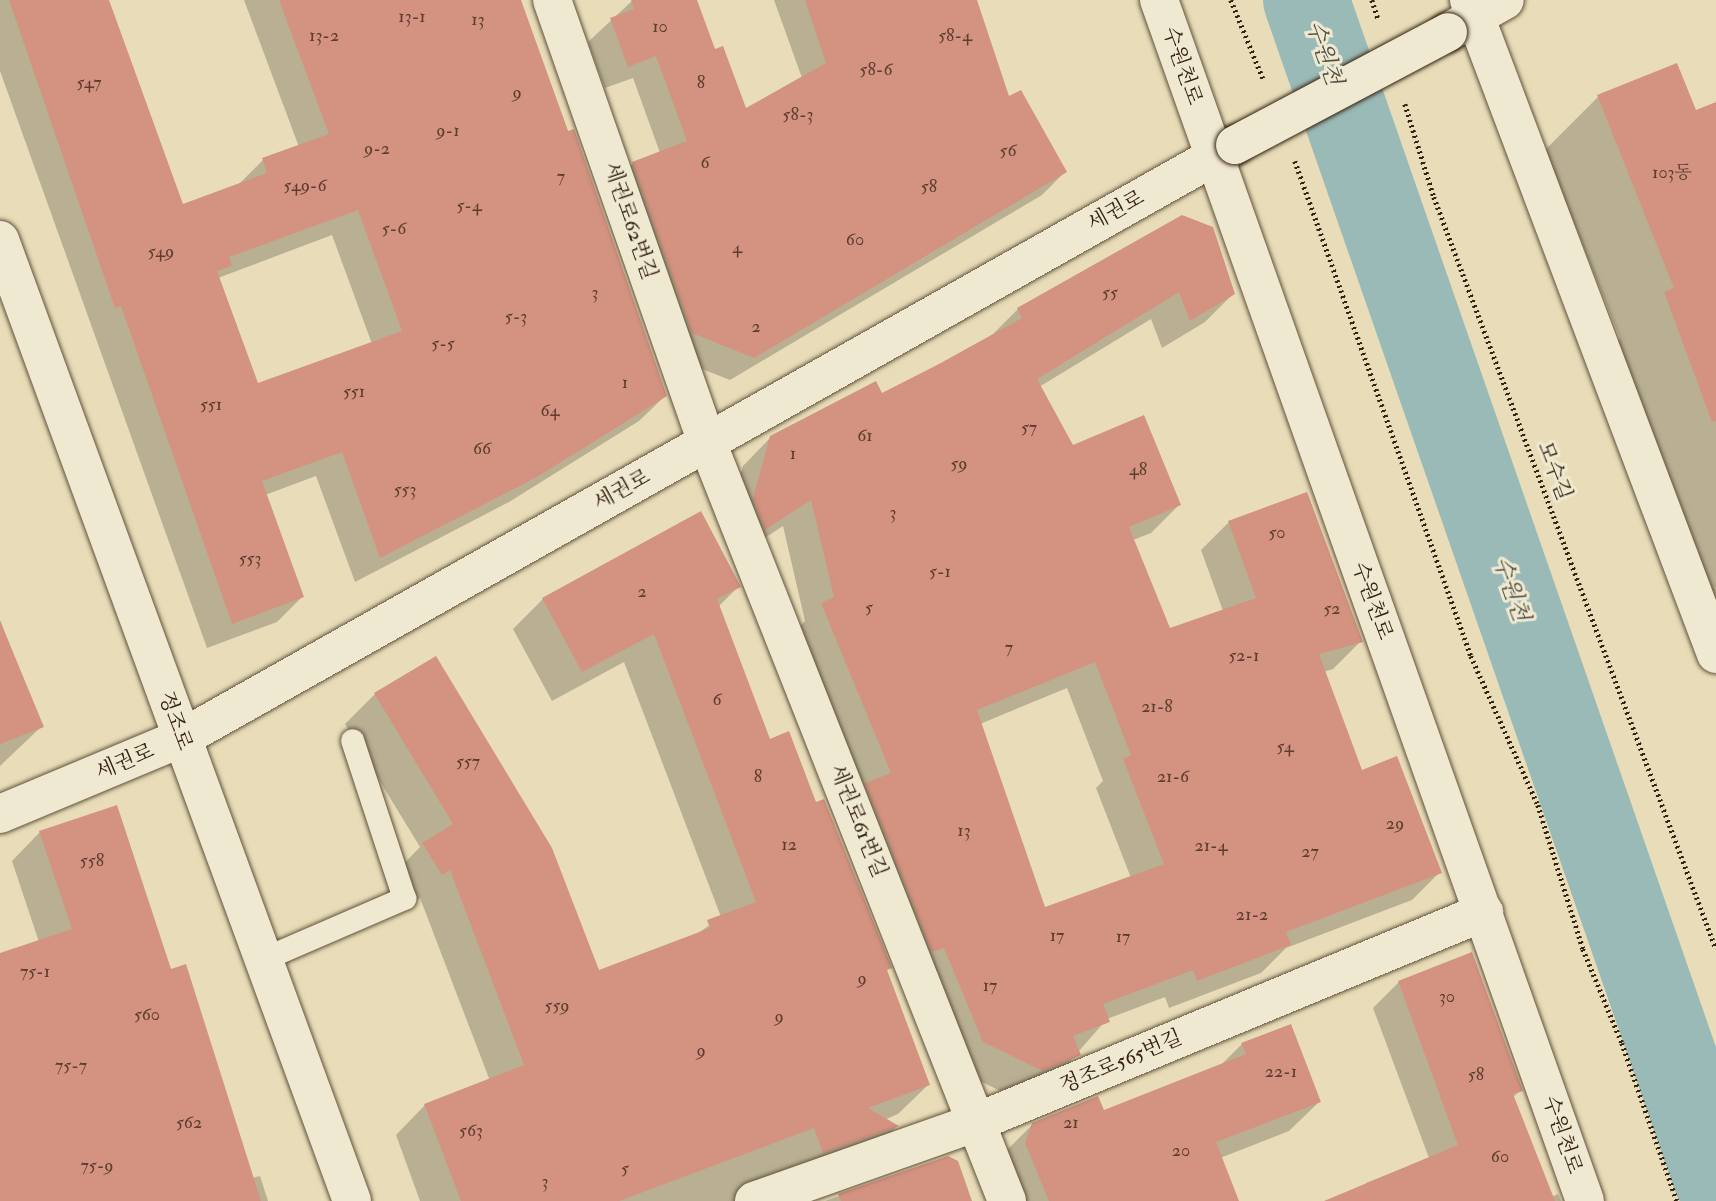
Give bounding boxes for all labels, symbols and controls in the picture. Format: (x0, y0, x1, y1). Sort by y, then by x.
house number: 13-1 (398, 6, 426, 28)
house number: 13 (471, 9, 485, 31)
house number: 10 (652, 16, 668, 38)
water label: 수원천 (1300, 17, 1348, 89)
street label: 수원천로 (1157, 24, 1207, 108)
house number: 13-2 (309, 25, 339, 47)
house number: 58-4 (938, 25, 972, 47)
house number: 58-6 (859, 59, 893, 81)
house number: 547 (76, 72, 102, 94)
house number: 8 (697, 72, 705, 94)
house number: 9 (512, 82, 522, 104)
house number: 58-3 (783, 104, 813, 126)
house number: 9-1 (436, 120, 460, 142)
house number: 9-2 (364, 138, 390, 160)
house number: 56 (1000, 140, 1016, 162)
house number: 6 (700, 152, 710, 174)
street label: 세권로62번길 (598, 159, 662, 283)
house number: 103동 (1652, 162, 1692, 184)
house number: 7 (557, 166, 565, 188)
house number: 549-6 (283, 175, 327, 197)
house number: 58 (921, 176, 937, 198)
street label: 세권로 (1083, 185, 1149, 237)
house number: 5-4 (456, 195, 482, 217)
house number: 5-6 (382, 218, 406, 240)
house number: 60 (846, 229, 864, 251)
house number: 4 (732, 237, 742, 259)
house number: 549 (148, 241, 174, 263)
house number: 3 (592, 282, 598, 304)
house number: 55 (1102, 282, 1118, 304)
house number: 5-3 (505, 306, 527, 328)
house number: 2 (751, 316, 761, 338)
house number: 5-5 (431, 333, 455, 355)
house number: 1 (622, 372, 628, 394)
house number: 551 (343, 381, 365, 403)
house number: 551 (200, 394, 222, 416)
house number: 64 (541, 400, 559, 422)
house number: 57 (1021, 417, 1037, 439)
house number: 61 (857, 425, 873, 447)
house number: 66 (473, 438, 491, 460)
street label: 모수길 (1531, 438, 1577, 504)
house number: 1 (790, 443, 796, 465)
house number: 59 (950, 453, 968, 475)
house number: 48 (1129, 459, 1147, 481)
street label: 세권로 (589, 464, 655, 516)
house number: 553 (394, 479, 416, 501)
house number: 3 (890, 502, 896, 524)
house number: 50 (1269, 522, 1285, 544)
house number: 553 (239, 548, 261, 570)
water label: 수원천 (1487, 553, 1535, 625)
street label: 수원천로 (1346, 559, 1398, 643)
house number: 5-1 (929, 561, 951, 583)
house number: 2 (637, 581, 647, 603)
house number: 5 (865, 597, 873, 619)
house number: 52 (1324, 598, 1340, 620)
house number: 7 (1005, 637, 1013, 659)
house number: 52-1 (1229, 645, 1259, 667)
street label: 정조로 (153, 688, 197, 754)
house number: 6 (712, 689, 722, 711)
house number: 21-8 (1141, 696, 1173, 718)
house number: 54 (1276, 736, 1294, 758)
street label: 세권로 (92, 739, 158, 785)
house number: 557 (456, 751, 480, 773)
street label: 세권로61번길 (824, 761, 892, 881)
house number: 8 (754, 766, 762, 788)
house number: 21-6 (1157, 766, 1189, 788)
house number: 29 (1386, 813, 1404, 835)
house number: 13 (957, 820, 971, 842)
house number: 12 (781, 834, 797, 856)
house number: 21-4 (1195, 835, 1227, 857)
house number: 27 (1301, 841, 1319, 863)
house number: 558 (80, 850, 104, 872)
house number: 21-2 (1236, 904, 1268, 926)
house number: 17 (1050, 925, 1064, 947)
house number: 17 (1116, 926, 1130, 948)
house number: 75-1 (20, 961, 50, 983)
house number: 9 (857, 968, 867, 990)
house number: 17 (983, 975, 997, 997)
house number: 30 (1439, 986, 1455, 1008)
house number: 559 (544, 995, 570, 1017)
house number: 560 (134, 1004, 160, 1026)
house number: 9 (774, 1006, 784, 1028)
street label: 정조로565번길 (1056, 1025, 1186, 1099)
house number: 9 (696, 1040, 706, 1062)
house number: 75-7 (55, 1055, 87, 1077)
house number: 22-1 (1265, 1061, 1297, 1083)
house number: 58 (1468, 1064, 1484, 1086)
street label: 수원천로 (1537, 1093, 1587, 1177)
house number: 562 (176, 1112, 202, 1134)
house number: 21 (1063, 1112, 1079, 1134)
house number: 563 (459, 1120, 483, 1142)
house number: 20 (1172, 1140, 1190, 1162)
house number: 60 (1491, 1146, 1509, 1168)
house number: 75-9 (80, 1155, 114, 1177)
house number: 5 (621, 1158, 629, 1180)
house number: 3 (542, 1171, 548, 1193)

